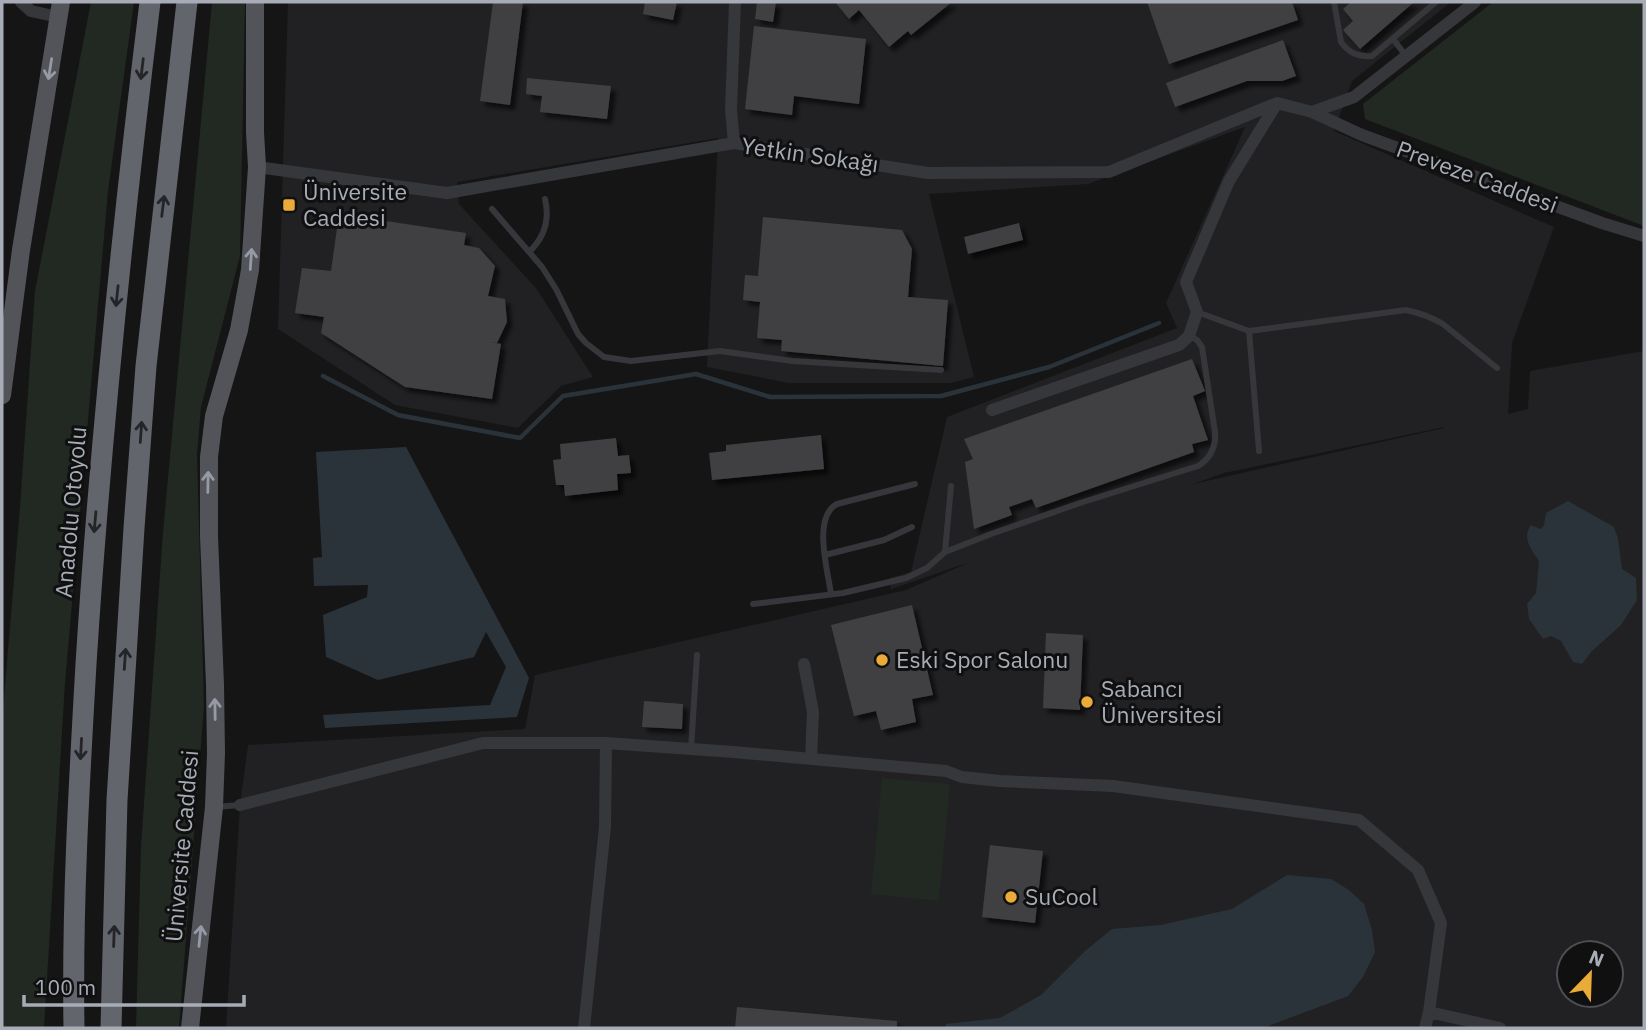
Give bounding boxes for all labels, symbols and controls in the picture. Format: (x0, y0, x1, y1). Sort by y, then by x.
one-way arrow (43, 57, 56, 80)
one-way arrow (135, 58, 148, 80)
street label: Yetkin Sokağı (740, 130, 881, 178)
street label: Preveze Caddesi (1393, 133, 1562, 219)
place label: Üniversite Caddesi (303, 176, 407, 232)
one-way arrow (157, 195, 170, 218)
marker: Üniversite Caddesi (281, 197, 297, 213)
one-way arrow (245, 249, 258, 271)
one-way arrow (110, 284, 123, 306)
one-way arrow (135, 422, 148, 444)
street label: Anadolu Otoyolu (48, 425, 92, 599)
one-way arrow (202, 471, 215, 494)
one-way arrow (89, 510, 102, 533)
place label: Eski Spor Salonu (896, 644, 1068, 674)
one-way arrow (119, 649, 132, 671)
marker: Eski Spor Salonu (874, 652, 890, 668)
place label: Sabancı Üniversitesi (1101, 673, 1222, 729)
marker: Sabancı Üniversitesi (1079, 694, 1095, 710)
one-way arrow (209, 698, 222, 721)
one-way arrow (75, 737, 88, 760)
street label: Üniversite Caddesi (158, 749, 204, 943)
place label: SuCool (1025, 881, 1098, 911)
marker: SuCool (1003, 889, 1019, 905)
one-way arrow (107, 924, 120, 947)
one-way arrow (193, 925, 206, 948)
north arrow (1555, 939, 1625, 1009)
text: N (1586, 945, 1608, 972)
scale bar (24, 964, 245, 1008)
text: 100 m (35, 973, 96, 1001)

